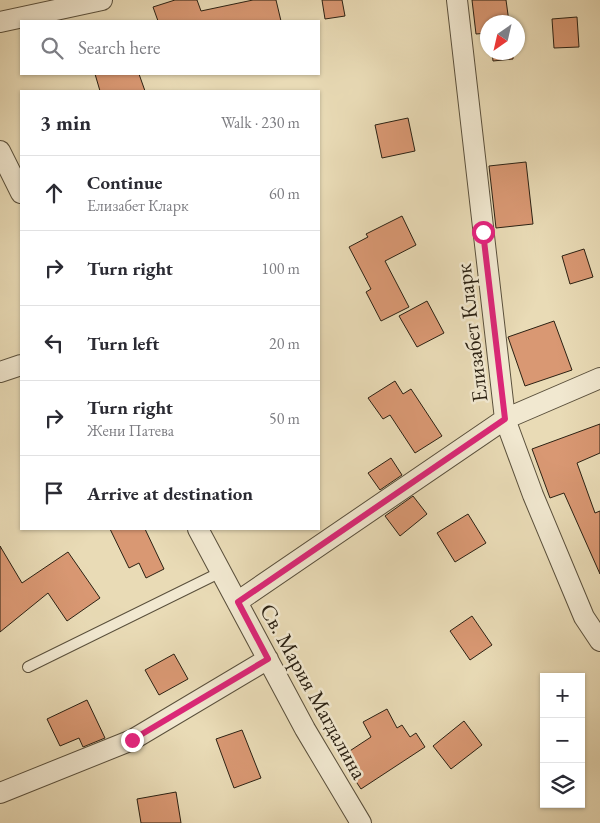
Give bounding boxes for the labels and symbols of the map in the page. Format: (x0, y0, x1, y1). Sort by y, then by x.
north arrow (480, 15, 525, 60)
route start (472, 221, 495, 244)
street label: Елизабет Кларк (449, 261, 494, 404)
street label: Св. Мария Магдалина (253, 598, 374, 784)
route end (121, 729, 144, 752)

